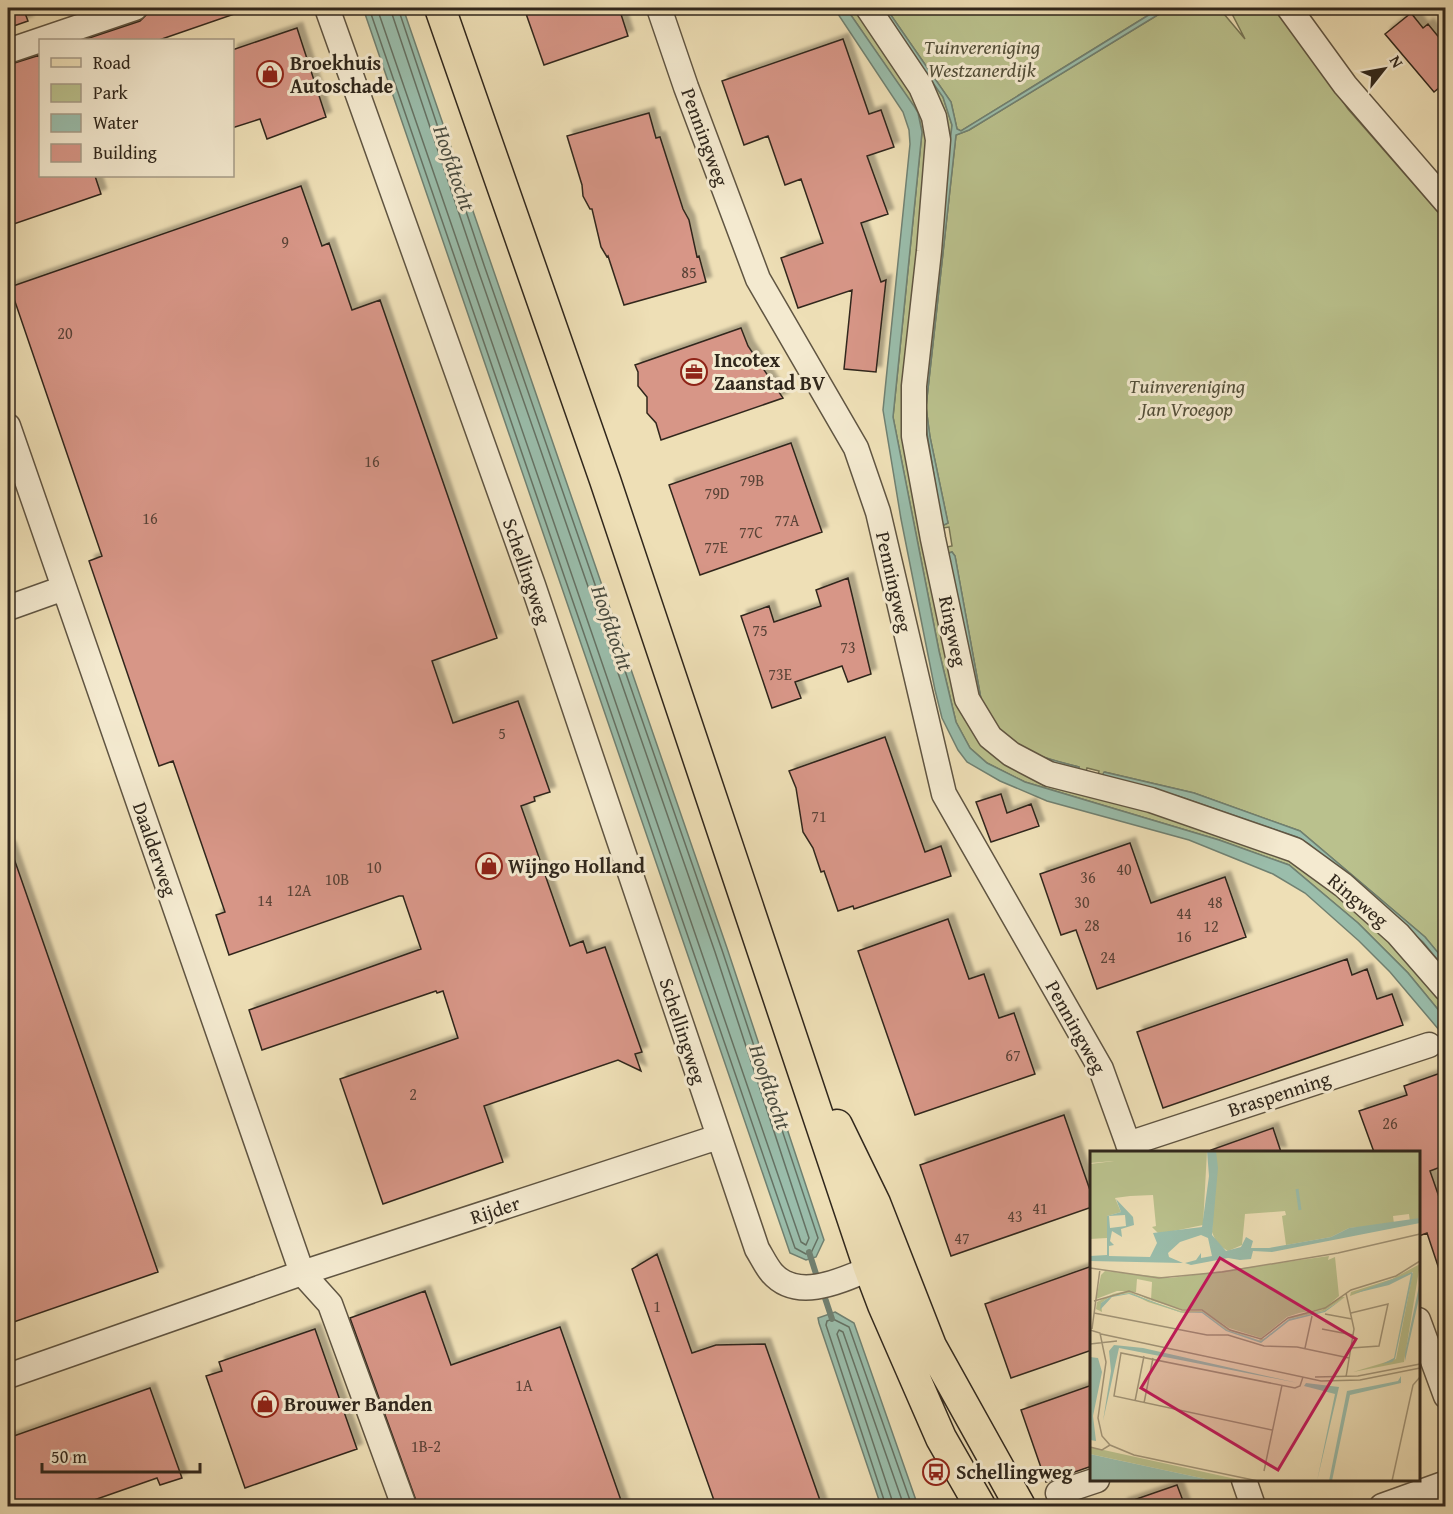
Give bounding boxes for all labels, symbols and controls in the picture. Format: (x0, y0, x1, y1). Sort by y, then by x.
park label: Tuinvereniging Westzanerdijk (924, 32, 1040, 84)
legend (39, 39, 234, 177)
north arrow (1354, 39, 1414, 99)
place label: Broekhuis Autoschade (290, 48, 394, 100)
text: Road (93, 49, 131, 76)
text: N (1384, 51, 1410, 72)
shop icon: Broekhuis Autoschade (255, 59, 285, 89)
text: Park (93, 79, 129, 106)
street label: Penningweg (674, 84, 737, 190)
text: Water (93, 109, 139, 136)
water label: Hoofdtocht (425, 120, 484, 215)
text: Building (93, 139, 157, 166)
house number: 9 (281, 230, 289, 254)
house number: 85 (681, 260, 697, 284)
house number: 20 (57, 321, 73, 345)
place label: Incotex Zaanstad BV (714, 345, 826, 397)
office icon: Incotex Zaanstad BV (679, 357, 709, 387)
park label: Tuinvereniging Jan Vroegop (1129, 371, 1245, 423)
house number: 16 (364, 449, 380, 473)
house number: 79B (740, 468, 764, 492)
house number: 79D (704, 481, 730, 505)
house number: 16 (142, 506, 158, 530)
house number: 77A (774, 508, 800, 532)
street label: Schellingweg (496, 514, 559, 628)
house number: 77C (739, 520, 763, 544)
street label: Penningweg (869, 529, 920, 635)
house number: 77E (704, 535, 728, 559)
water label: Hoofdtocht (583, 580, 642, 675)
street label: Ringweg (932, 593, 975, 669)
house number: 75 (752, 618, 768, 642)
house number: 73 (840, 635, 856, 659)
house number: 73E (768, 662, 792, 686)
house number: 5 (498, 721, 506, 745)
street label: Daalderweg (126, 798, 185, 900)
house number: 71 (811, 804, 827, 828)
shop icon: Wijngo Holland (474, 851, 504, 881)
place label: Wijngo Holland (508, 851, 646, 880)
house number: 10 (366, 855, 382, 879)
house number: 40 (1116, 857, 1132, 881)
house number: 36 (1080, 865, 1096, 889)
street label: Ringweg (1322, 866, 1395, 934)
house number: 10B (325, 867, 349, 891)
house number: 12A (286, 878, 312, 902)
house number: 14 (257, 888, 273, 912)
house number: 30 (1074, 890, 1090, 914)
house number: 48 (1207, 890, 1223, 914)
house number: 44 (1176, 901, 1192, 925)
house number: 28 (1084, 913, 1100, 937)
house number: 12 (1203, 914, 1219, 938)
house number: 16 (1176, 924, 1192, 948)
house number: 24 (1100, 945, 1116, 969)
street label: Schellingweg (653, 974, 714, 1088)
street label: Penningweg (1039, 975, 1114, 1079)
water label: Hoofdtocht (741, 1039, 800, 1134)
house number: 67 (1005, 1043, 1021, 1067)
street label: Braspenning (1224, 1063, 1334, 1124)
house number: 2 (409, 1082, 417, 1106)
house number: 26 (1382, 1111, 1398, 1135)
inset map (1090, 1151, 1420, 1481)
street label: Rijder (466, 1188, 523, 1231)
house number: 41 (1032, 1196, 1048, 1220)
house number: 43 (1007, 1204, 1023, 1228)
house number: 47 (954, 1226, 970, 1250)
house number: 1 (653, 1294, 661, 1318)
house number: 1A (515, 1373, 533, 1397)
shop icon: Brouwer Banden (250, 1389, 280, 1419)
place label: Brouwer Banden (284, 1389, 433, 1418)
house number: 1B-2 (411, 1434, 441, 1458)
scale bar (42, 1436, 200, 1474)
text: 50 m (51, 1443, 87, 1470)
bus stop icon: Schellingweg (921, 1457, 951, 1487)
place label: Schellingweg (956, 1457, 1073, 1486)

